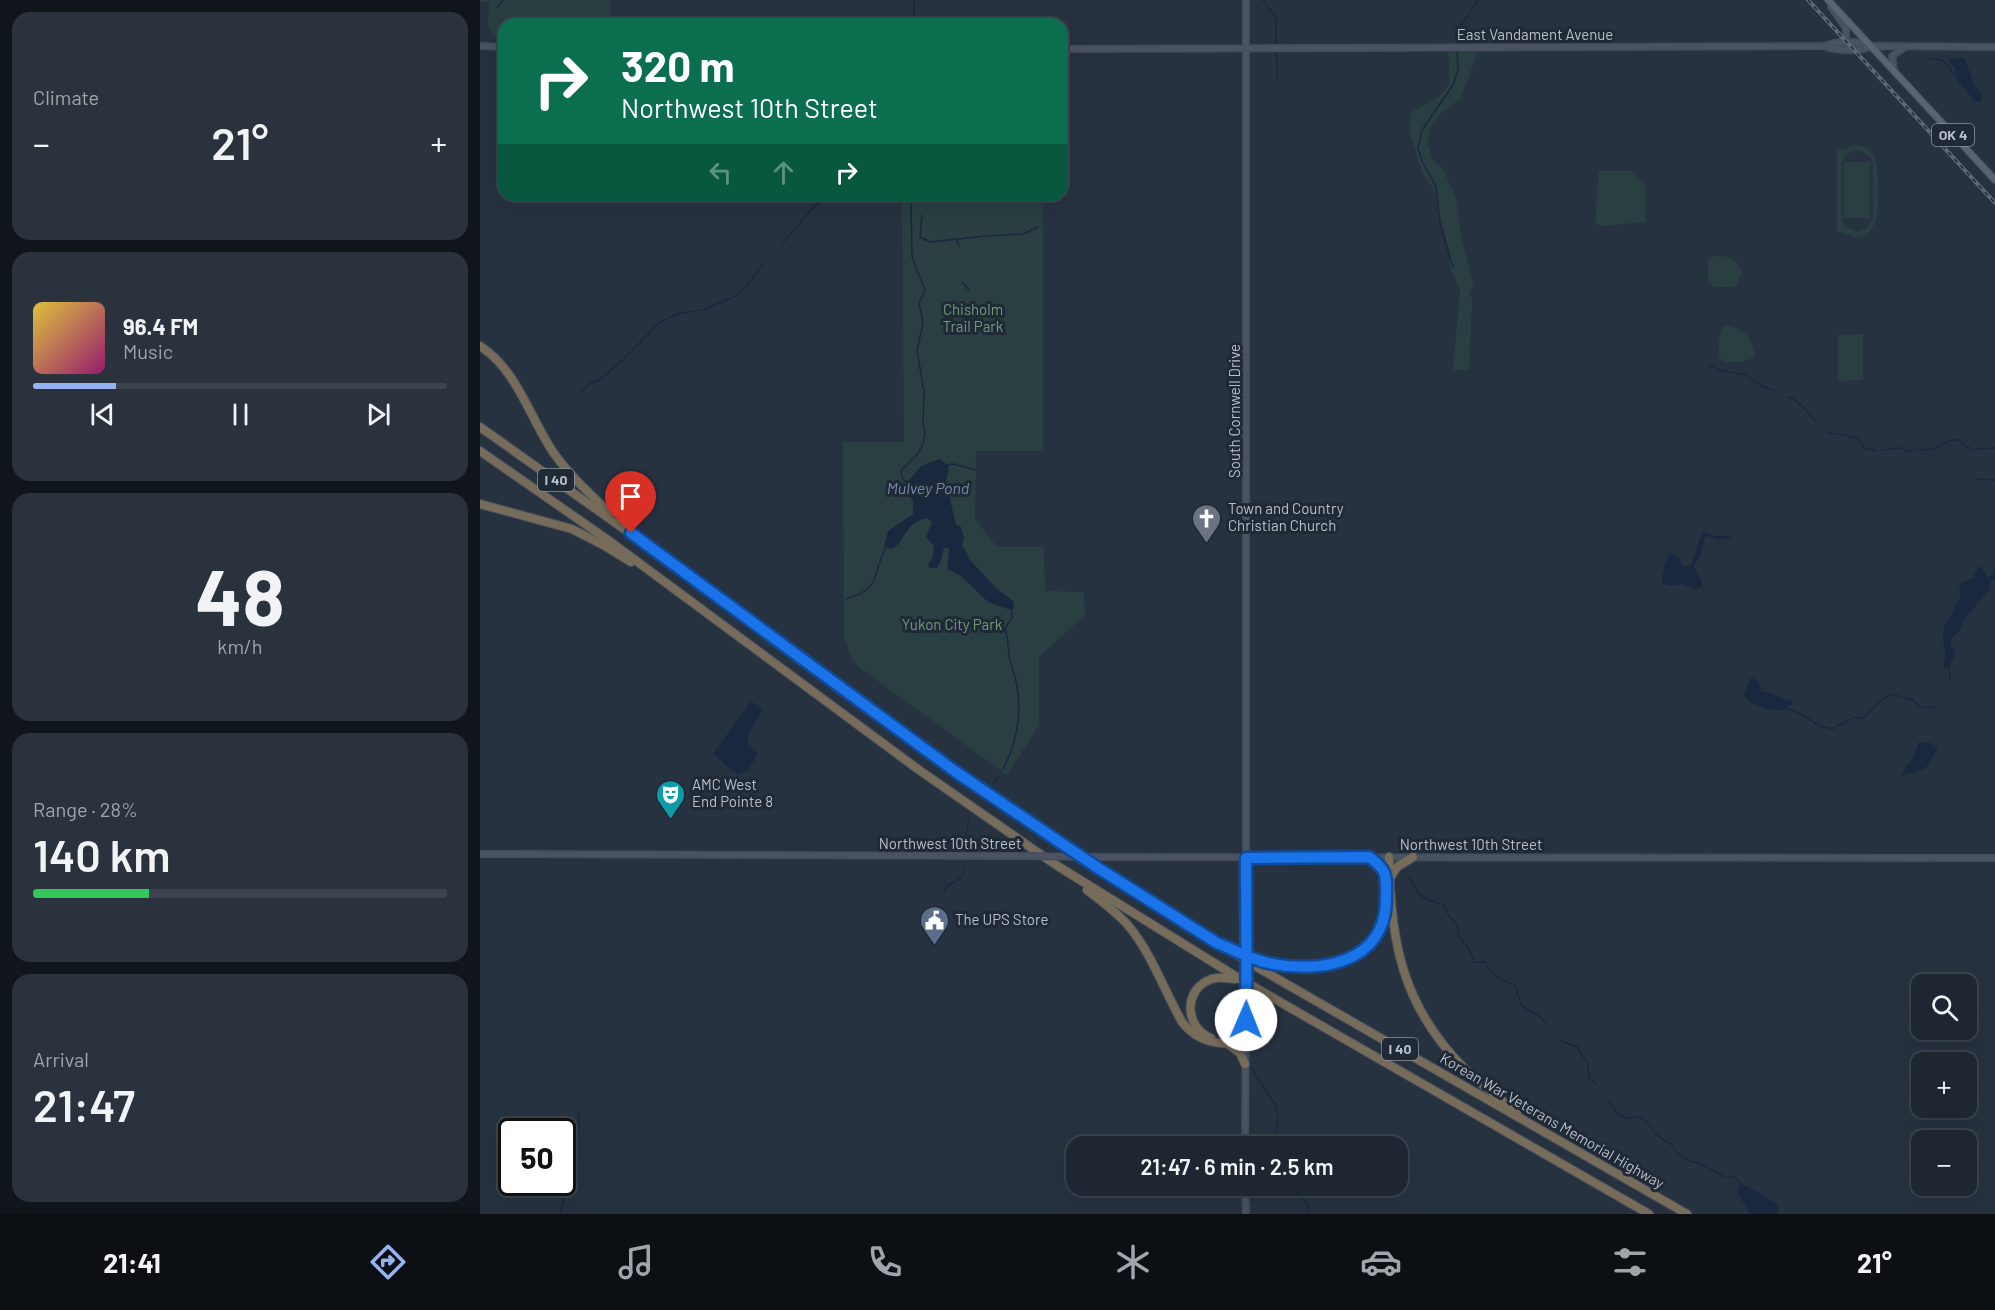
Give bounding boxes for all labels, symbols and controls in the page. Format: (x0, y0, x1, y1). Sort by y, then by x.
street label: East Vandament Avenue (1457, 25, 1613, 43)
text: 320 m (621, 40, 735, 90)
icon: right (522, 42, 600, 120)
text: Climate (33, 85, 99, 109)
text: Northwest 10th Street (621, 91, 878, 123)
text: 21° (211, 115, 269, 169)
text: − (33, 123, 50, 163)
text: + (430, 123, 447, 163)
road number: OK 4 (1932, 124, 1974, 146)
icon: left (704, 156, 737, 189)
icon: ahead (767, 156, 800, 189)
icon: right (830, 156, 863, 189)
park label: Chisholm Trail Park (943, 300, 1004, 335)
text: 96.4 FM (123, 313, 198, 339)
text: Music (123, 339, 173, 363)
street label: South Cornwell Drive (1225, 344, 1243, 478)
icon: previous (86, 398, 119, 431)
icon: pause (224, 398, 257, 431)
icon: next (362, 398, 395, 431)
road number: I 40 (538, 469, 574, 491)
pin (605, 471, 656, 533)
water label: Mulvey Pond (887, 478, 970, 497)
icon: arrive (614, 480, 647, 513)
place label: Town and Country Christian Church (1228, 499, 1344, 534)
church icon: Town and Country Christian Church (1191, 502, 1223, 544)
text: 48 (195, 548, 285, 642)
park label: Yukon City Park (902, 615, 1003, 633)
text: km/h (217, 634, 263, 658)
place label: AMC West End Pointe 8 (692, 775, 773, 810)
theatre icon: AMC West End Pointe 8 (655, 778, 687, 820)
text: Range · 28% (33, 797, 138, 821)
text: 140 km (33, 827, 171, 881)
street label: Northwest 10th Street (879, 834, 1021, 852)
street label: Northwest 10th Street (1400, 835, 1542, 853)
public building icon: The UPS Store (918, 904, 950, 946)
place label: The UPS Store (955, 910, 1048, 928)
map controls (1911, 974, 1977, 1196)
button: search (1911, 974, 1977, 1040)
position arrow (1214, 988, 1278, 1052)
road number: I 40 (1382, 1038, 1418, 1060)
text: Arrival (33, 1047, 89, 1071)
street label: Korean War Veterans Memorial Highway (1437, 1048, 1668, 1192)
button: + (1911, 1052, 1977, 1118)
text: 21:47 (33, 1077, 135, 1131)
speed limit sign: 50 (498, 1118, 576, 1196)
button: − (1911, 1130, 1977, 1196)
text: 21:47 · 6 min · 2.5 km (1140, 1153, 1334, 1179)
icon: directions (367, 1241, 409, 1283)
icon: music (615, 1241, 657, 1283)
icon: phone (864, 1241, 906, 1283)
icon: climate (1112, 1241, 1154, 1283)
icon: car (1360, 1241, 1402, 1283)
icon: filters (1609, 1241, 1651, 1283)
text: 21:41 (103, 1246, 161, 1278)
text: 21° (1857, 1246, 1892, 1278)

